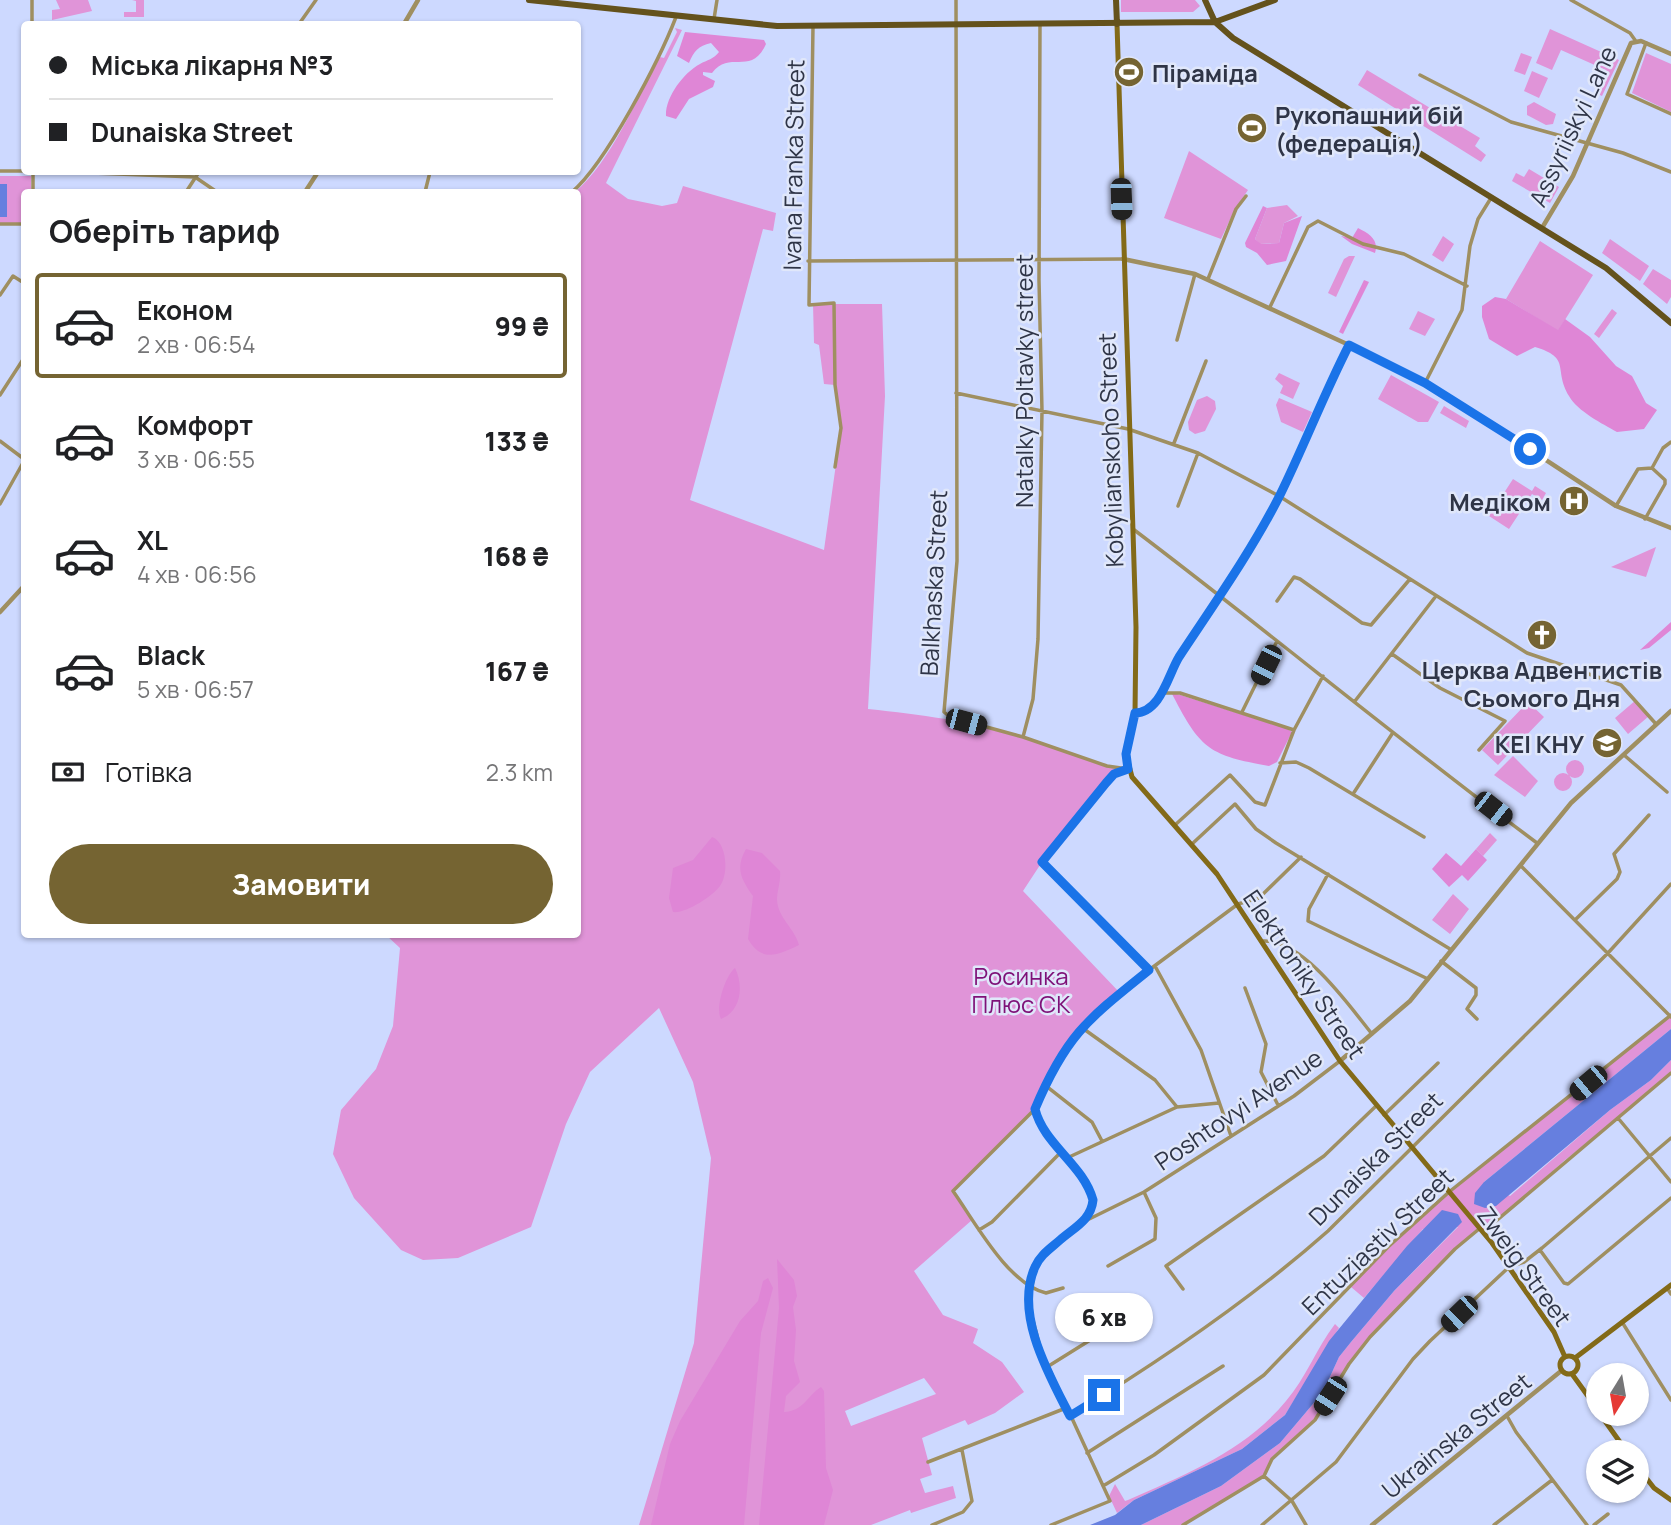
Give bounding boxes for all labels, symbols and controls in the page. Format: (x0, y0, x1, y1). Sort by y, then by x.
street label: Assyriiskyi Lane (1520, 40, 1624, 212)
text: Міська лікарня №3 (91, 47, 334, 83)
sports icon: Піраміда (1112, 55, 1146, 89)
place label: Піраміда (1152, 56, 1258, 89)
street label: Ivana Franka Street (775, 59, 811, 271)
place label: Рукопашний бій (федерація) (1275, 98, 1463, 159)
sports icon: Рукопашний бій (федерація) (1235, 111, 1269, 145)
text: Dunaiska Street (91, 114, 293, 150)
car (1110, 178, 1133, 220)
text: Оберіть тариф (49, 209, 280, 253)
street label: Natalky Poltavky street (1007, 254, 1040, 508)
text: Економ (137, 292, 233, 328)
icon: car (53, 294, 116, 357)
text: 99 ₴ (495, 308, 549, 344)
text: 2 хв · 06:54 (137, 328, 256, 360)
street label: Kobylianskoho Street (1089, 332, 1131, 568)
text: Комфорт (137, 407, 253, 443)
icon: car (53, 409, 116, 472)
text: 133 ₴ (485, 423, 549, 459)
route start (1514, 433, 1546, 465)
text: 3 хв · 06:55 (137, 443, 255, 475)
hospital icon: Медіком (1557, 484, 1591, 518)
place label: Медіком (1449, 485, 1551, 518)
street label: Balkhaska Street (912, 489, 954, 677)
text: XL (137, 522, 168, 558)
icon: car (53, 524, 116, 587)
text: 168 ₴ (483, 538, 549, 574)
text: 4 хв · 06:56 (137, 558, 257, 590)
church icon: Церква Адвентистів Сьомого Дня (1525, 618, 1559, 652)
text: Black (137, 637, 205, 673)
icon: car (53, 639, 116, 702)
car (1248, 642, 1285, 688)
text: 167 ₴ (485, 653, 549, 689)
place label: Церква Адвентистів Сьомого Дня (1422, 653, 1662, 714)
text: 5 хв · 06:57 (137, 673, 254, 705)
car (943, 706, 990, 738)
school or university icon: КЕІ КНУ (1590, 726, 1624, 760)
place label: КЕІ КНУ (1495, 727, 1585, 760)
icon: cash (49, 753, 87, 791)
text: Готівка (105, 754, 192, 790)
text: 2.3 km (486, 756, 553, 788)
car (1470, 788, 1517, 830)
button: Замовити (49, 844, 553, 924)
street label: Elektroniky Street (1236, 883, 1374, 1065)
park label: Росинка Плюс СК (972, 959, 1071, 1020)
street label: Poshtovyi Avenue (1148, 1041, 1328, 1177)
car (1566, 1061, 1611, 1105)
street label: Dunaiska Street (1301, 1084, 1449, 1232)
street label: Entuziastiv Street (1294, 1160, 1460, 1322)
street label: Zweig Street (1470, 1200, 1580, 1332)
car (1437, 1292, 1482, 1336)
callout: 6 хв (1055, 1294, 1153, 1342)
text: 6 хв (1082, 1301, 1126, 1333)
north arrow (1586, 1363, 1648, 1426)
map controls (1586, 1363, 1649, 1503)
street label: Ukrainska Street (1374, 1365, 1538, 1505)
car (1310, 1373, 1351, 1419)
route end (1088, 1379, 1120, 1411)
button: layers (1586, 1440, 1649, 1503)

